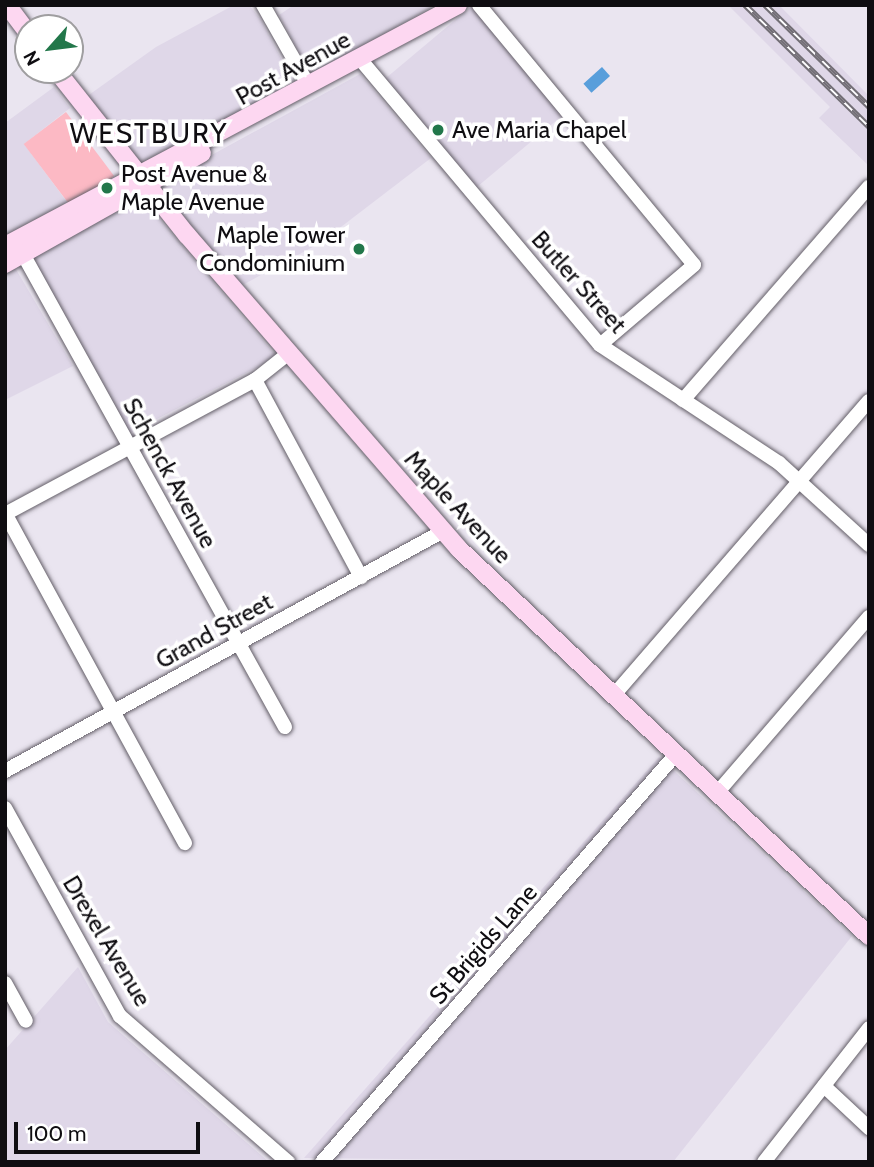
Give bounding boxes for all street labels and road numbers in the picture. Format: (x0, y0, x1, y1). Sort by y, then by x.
street label: Post Avenue (231, 25, 355, 111)
street label: Butler Street (526, 225, 632, 339)
street label: Schenck Avenue (117, 393, 223, 553)
street label: Maple Avenue (399, 445, 517, 569)
street label: Grand Street (151, 587, 277, 675)
street label: Drexel Avenue (57, 871, 157, 1011)
street label: St Brigids Lane (423, 878, 543, 1010)

